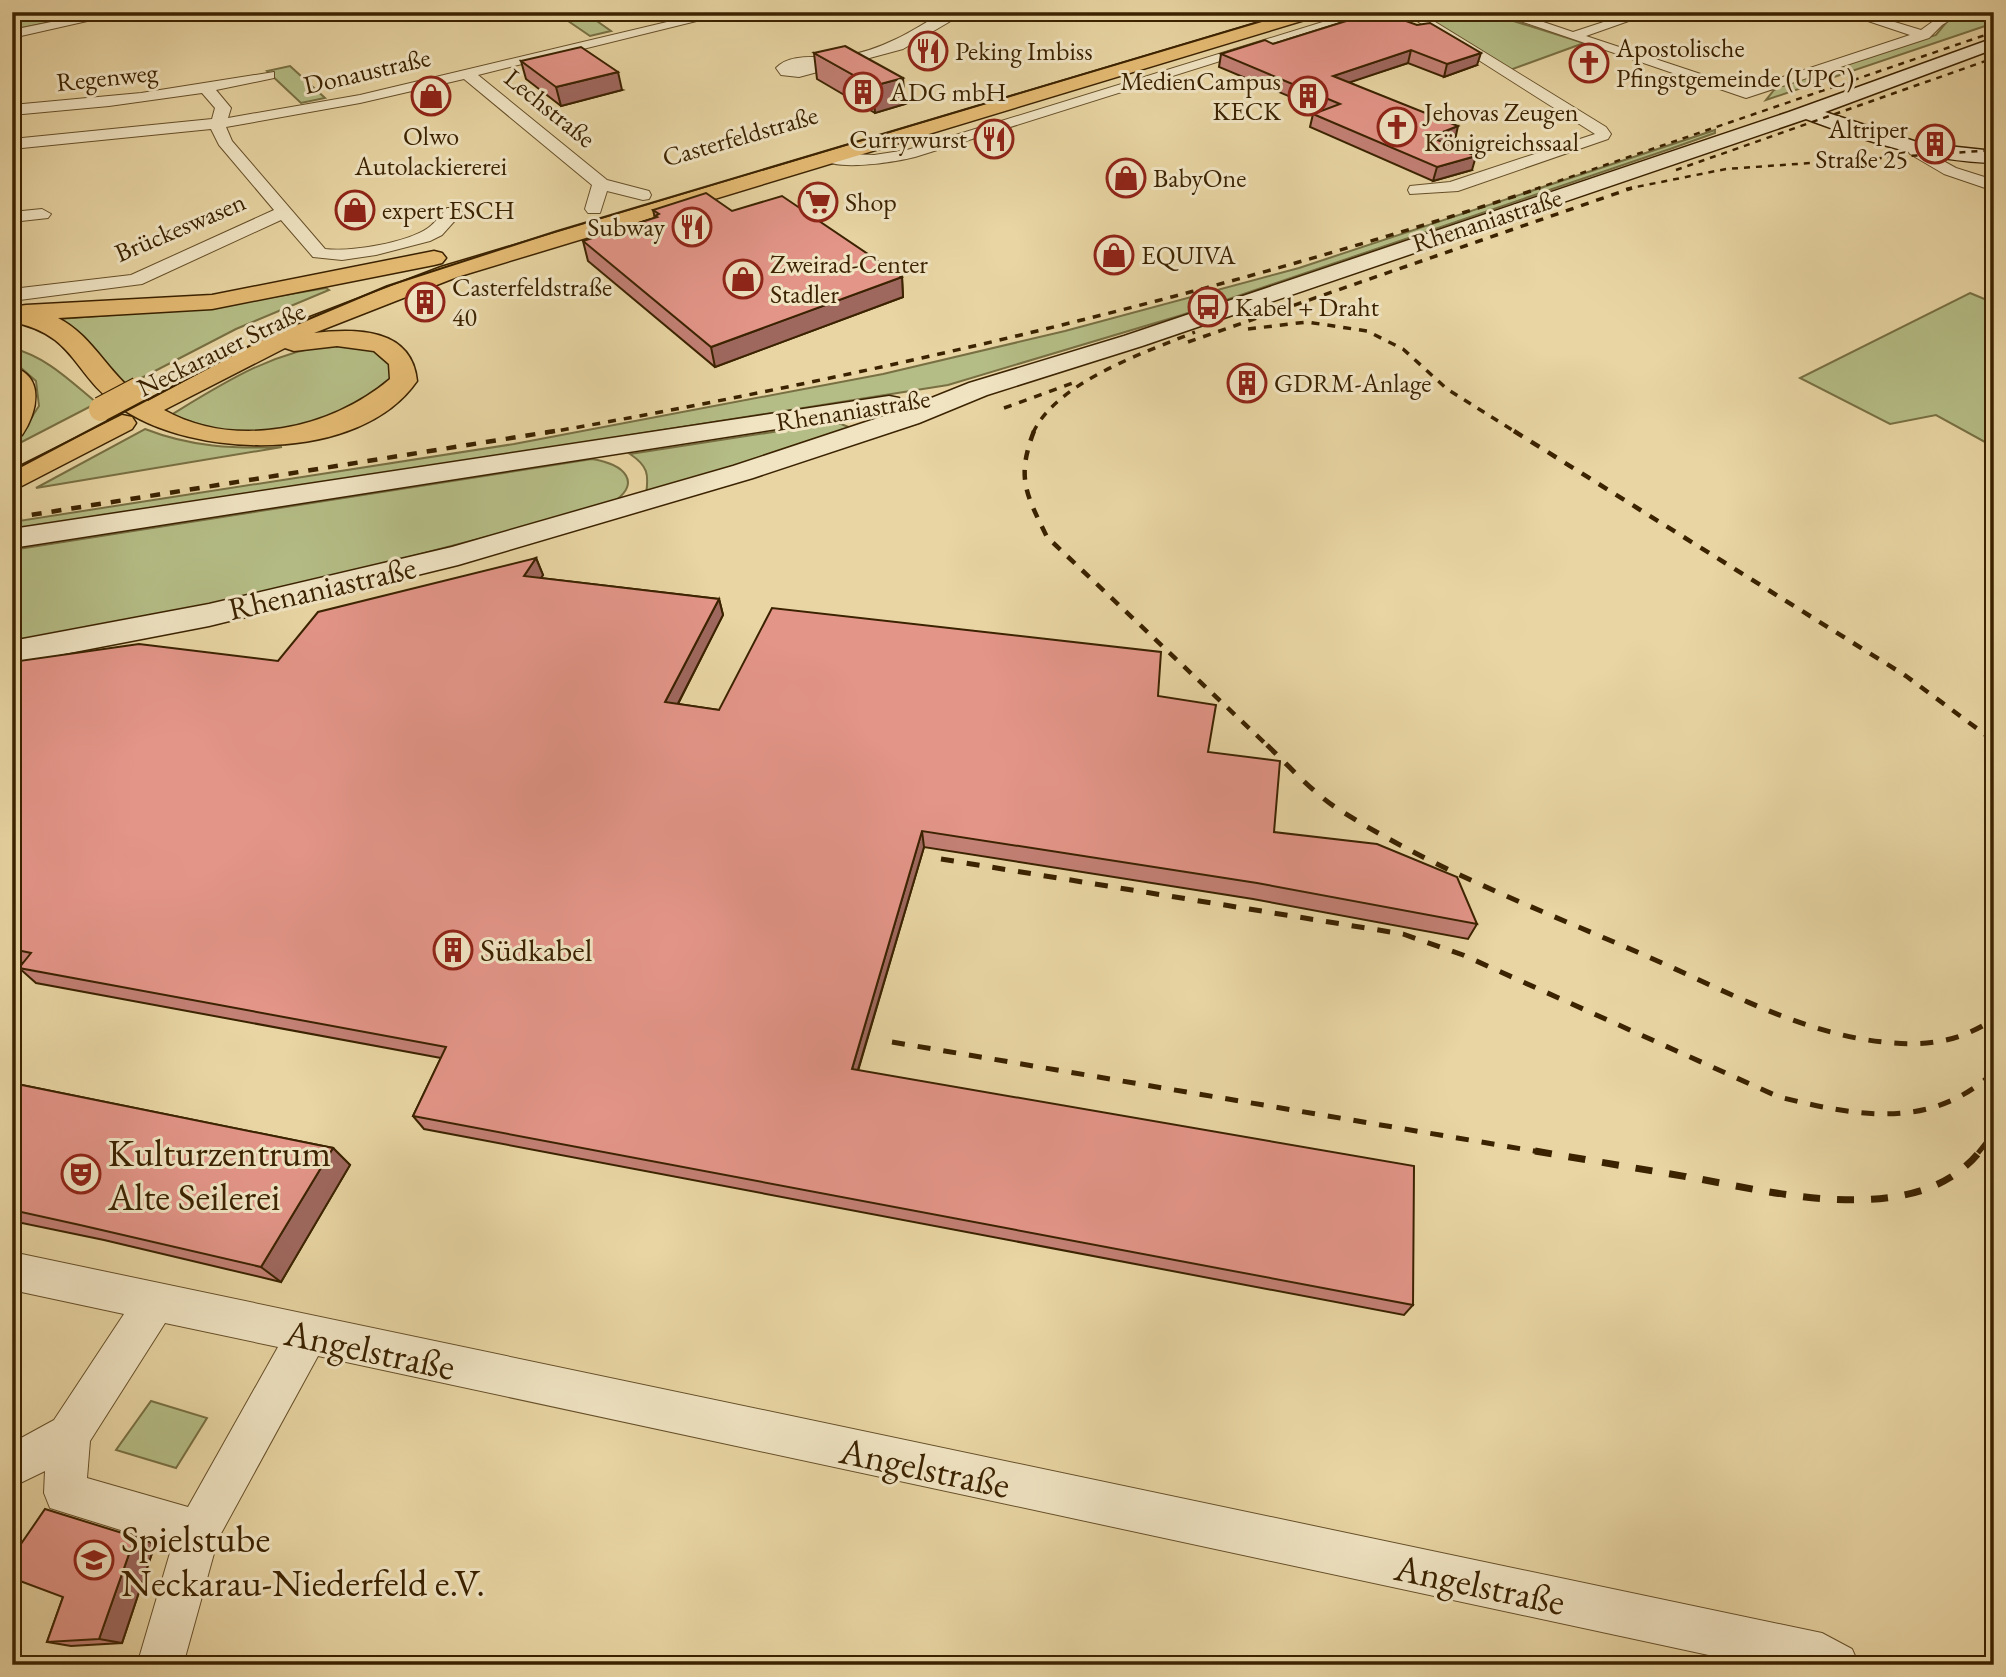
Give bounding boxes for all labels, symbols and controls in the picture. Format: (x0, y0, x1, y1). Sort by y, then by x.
restaurant icon: Peking Imbiss (907, 30, 949, 72)
place label: Apostolische Pfingstgemeinde (UPC) (1615, 31, 1854, 95)
place label: Peking Imbiss (955, 34, 1093, 68)
street label: Donaustraße (300, 40, 434, 102)
church icon: Apostolische Pfingstgemeinde (UPC) (1568, 42, 1610, 84)
street label: Regenweg (55, 55, 160, 99)
street label: Lechstraße (497, 61, 603, 155)
place label: MedienCampus KECK (1120, 64, 1281, 128)
building icon: ADG mbH (842, 71, 884, 113)
shop icon: Olwo Autolackiererei (410, 75, 452, 117)
place label: ADG mbH (889, 75, 1006, 109)
building icon: MedienCampus KECK (1287, 75, 1329, 117)
place label: Jehovas Zeugen Königreichssaal (1422, 95, 1579, 159)
street label: Casterfeldstraße (658, 98, 822, 174)
church icon: Jehovas Zeugen Königreichssaal (1376, 106, 1418, 148)
place label: Altriper Straße 25 (1815, 112, 1908, 176)
restaurant icon: Currywurst (973, 118, 1015, 160)
place label: Olwo Autolackiererei (354, 119, 507, 183)
place label: Currywurst (849, 122, 967, 156)
building icon: Altriper Straße 25 (1914, 123, 1956, 165)
shop icon: BabyOne (1105, 157, 1147, 199)
place label: BabyOne (1153, 161, 1246, 195)
street label: Rhenaniastraße (1408, 180, 1566, 260)
supermarket icon: Shop (797, 181, 839, 223)
street label: Brückeswasen (109, 184, 251, 270)
place label: Shop (845, 185, 897, 219)
shop icon: expert ESCH (334, 189, 376, 231)
place label: expert ESCH (382, 193, 515, 227)
restaurant icon: Subway (671, 206, 713, 248)
place label: Subway (587, 210, 666, 244)
shop icon: EQUIVA (1093, 234, 1135, 276)
place label: EQUIVA (1141, 238, 1237, 272)
place label: Zweirad-Center Stadler (770, 247, 928, 311)
shop icon: Zweirad-Center Stadler (722, 258, 764, 300)
place label: Casterfeldstraße 40 (452, 270, 612, 334)
building icon: Casterfeldstraße 40 (404, 281, 446, 323)
bus stop icon: Kabel + Draht (1187, 286, 1229, 328)
place label: Kabel + Draht (1235, 290, 1379, 324)
street label: Neckarauer Straße (131, 294, 311, 404)
building icon: GDRM-Anlage (1226, 362, 1268, 404)
place label: GDRM-Anlage (1274, 366, 1431, 400)
street label: Rhenaniastraße (774, 381, 932, 439)
street label: Rhenaniastraße (224, 546, 420, 630)
building icon: Südkabel (432, 929, 474, 971)
place label: Südkabel (480, 929, 593, 971)
place label: Kulturzentrum Alte Seilerei (107, 1128, 331, 1221)
theatre icon: Kulturzentrum Alte Seilerei (60, 1153, 102, 1195)
street label: Angelstraße (279, 1307, 460, 1391)
street label: Angelstraße (834, 1425, 1015, 1509)
place label: Spielstube Neckarau-Niederfeld e.V. (121, 1514, 485, 1607)
school or university icon: Spielstube Neckarau-Niederfeld e.V. (73, 1539, 115, 1581)
street label: Angelstraße (1389, 1542, 1570, 1626)

